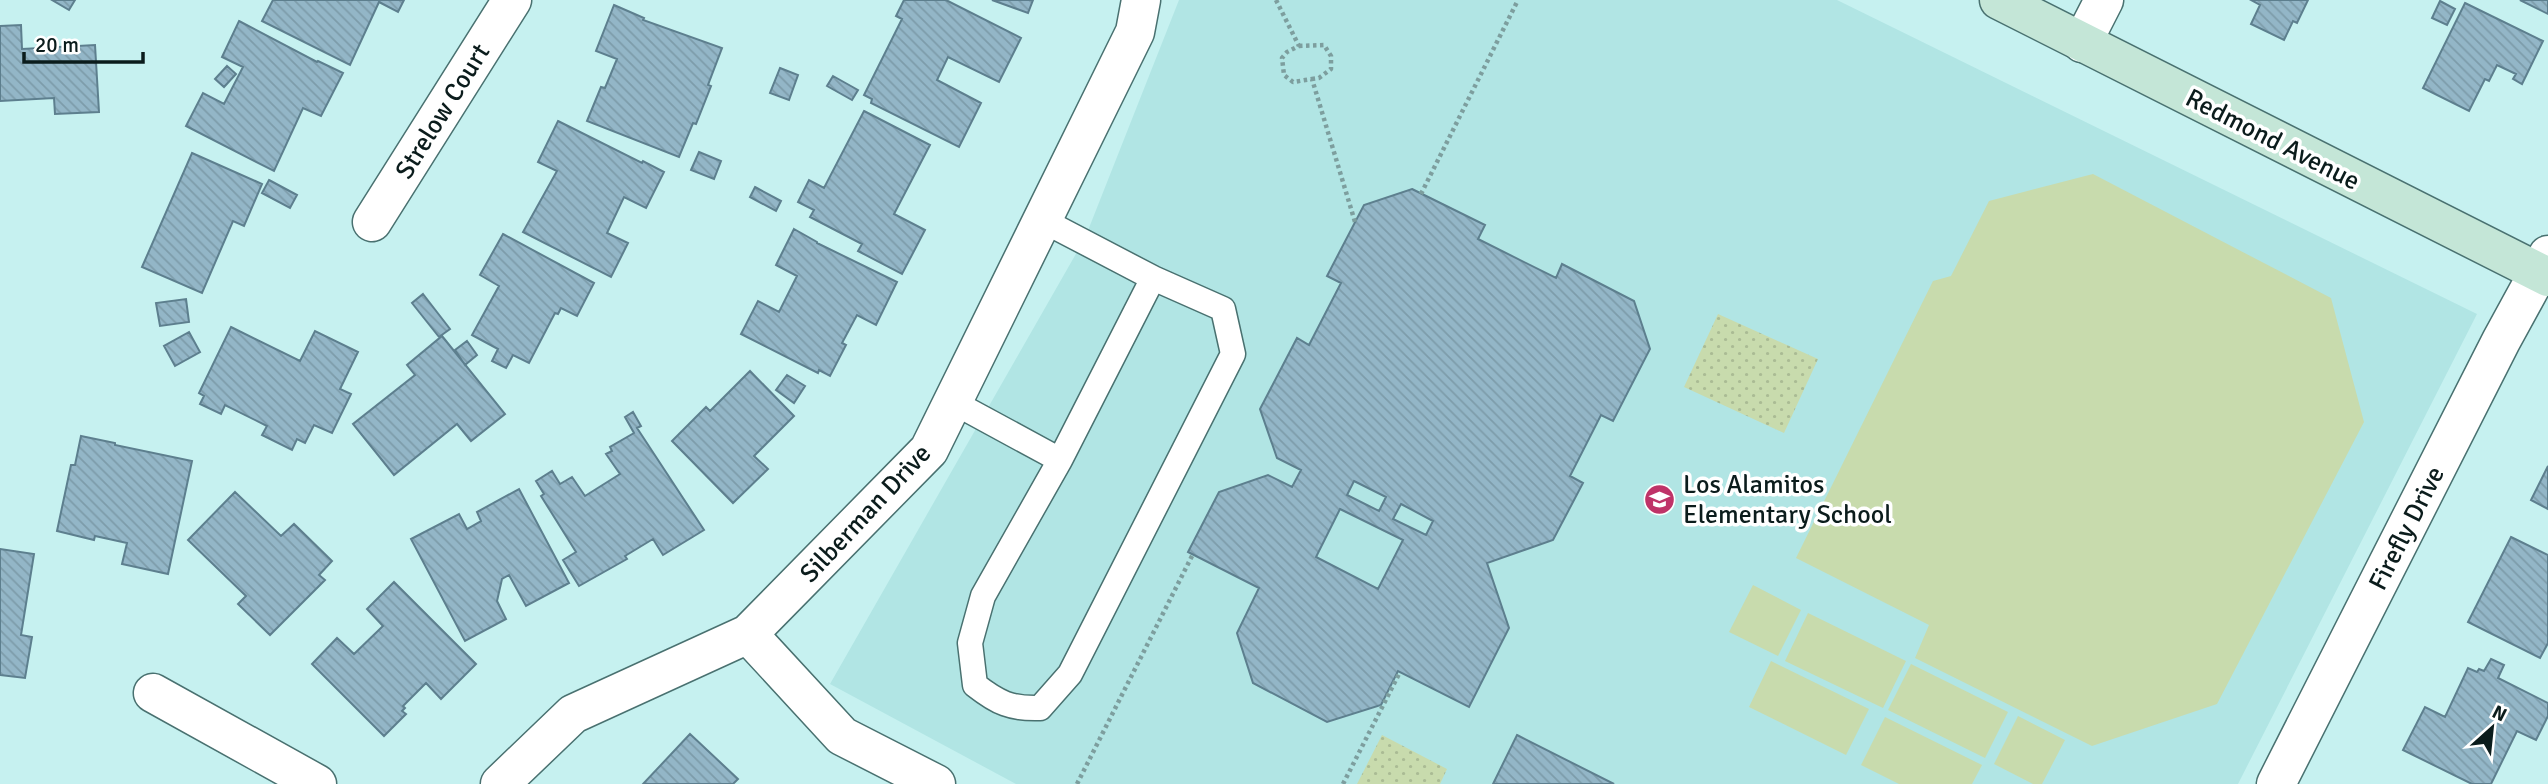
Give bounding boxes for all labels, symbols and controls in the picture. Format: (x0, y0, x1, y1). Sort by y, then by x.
scale bar (24, 21, 144, 65)
text: 20 m (35, 32, 79, 58)
street label: Strelow Court (389, 38, 497, 185)
street label: Redmond Avenue (2180, 82, 2365, 198)
street label: Silberman Drive (794, 438, 938, 589)
street label: Firefly Drive (2362, 461, 2452, 596)
place label: Los Alamitos Elementary School (1683, 469, 1892, 531)
school or university icon: Los Alamitos Elementary School (1643, 482, 1677, 516)
north arrow (2457, 693, 2527, 763)
text: N (2488, 700, 2511, 727)

